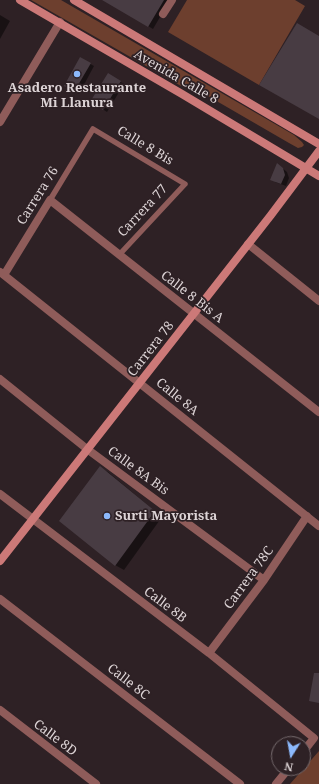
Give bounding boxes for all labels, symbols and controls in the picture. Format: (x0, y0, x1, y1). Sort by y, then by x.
street label: Avenida Calle 8 (131, 46, 221, 108)
marker: Asadero Restaurante Mi Llanura (72, 69, 82, 79)
place label: Asadero Restaurante Mi Llanura (8, 80, 146, 111)
street label: Calle 8 Bis (114, 123, 176, 169)
street label: Carrera 76 (14, 164, 62, 228)
street label: Carrera 77 (115, 182, 171, 240)
street label: Calle 8 Bis A (157, 268, 227, 326)
street label: Carrera 78 (125, 318, 177, 380)
street label: Calle 8A (153, 375, 201, 419)
street label: Calle 8A Bis (104, 444, 172, 498)
place label: Surti Mayorista (115, 508, 217, 524)
marker: Surti Mayorista (102, 511, 112, 521)
street label: Carrera 78C (221, 544, 277, 612)
street label: Calle 8B (141, 584, 189, 626)
street label: Calle 8C (104, 661, 152, 703)
street label: Calle 8D (30, 717, 80, 759)
north arrow (271, 736, 311, 776)
text: N (283, 759, 295, 775)

